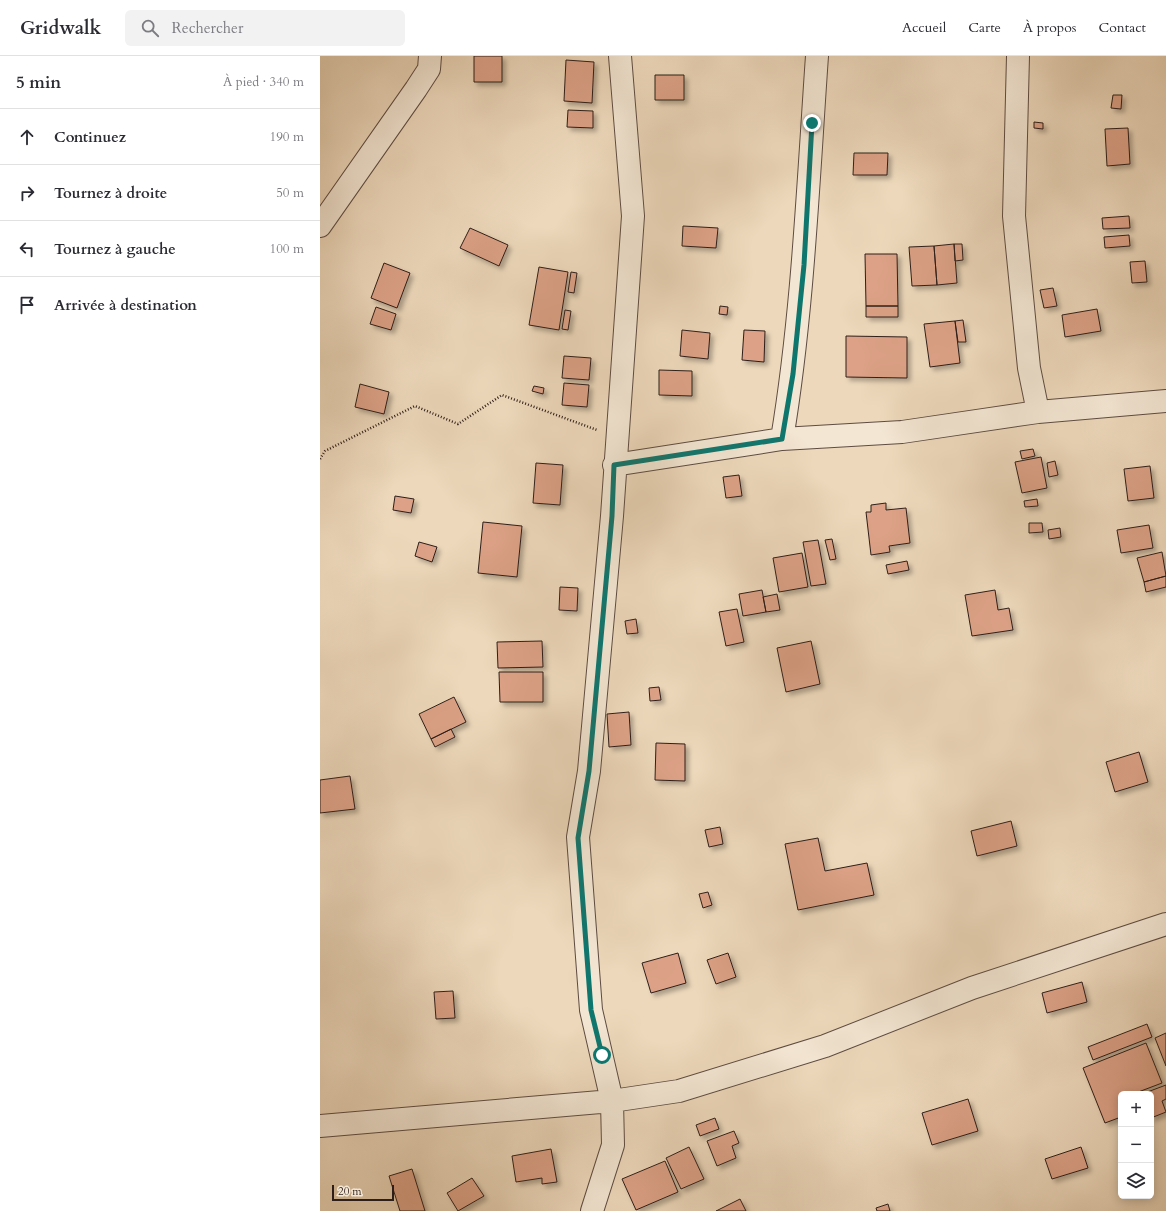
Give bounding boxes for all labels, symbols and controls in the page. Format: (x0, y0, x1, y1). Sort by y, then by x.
search box (125, 10, 405, 46)
text: Gridwalk (20, 15, 101, 41)
icon: search (139, 17, 161, 39)
text: Rechercher (171, 18, 243, 38)
text: Accueil (902, 18, 946, 37)
text: Carte (968, 18, 1001, 37)
text: À propos (1023, 18, 1076, 37)
text: Contact (1098, 18, 1146, 37)
text: 5 min (16, 71, 61, 94)
text: À pied · 340 m (223, 73, 304, 91)
route end (803, 114, 821, 132)
icon: ahead (16, 126, 38, 148)
text: Continuez (54, 127, 126, 147)
text: 190 m (270, 128, 304, 146)
icon: right (16, 182, 38, 204)
text: Tournez à droite (54, 183, 167, 203)
text: 50 m (276, 184, 304, 202)
icon: left (16, 238, 38, 260)
text: Tournez à gauche (54, 239, 176, 259)
text: 100 m (270, 240, 304, 258)
icon: arrive (16, 294, 38, 316)
text: Arrivée à destination (54, 295, 197, 315)
route start (593, 1046, 611, 1064)
map controls (1118, 1091, 1154, 1199)
button: + (1118, 1091, 1154, 1127)
button: − (1118, 1127, 1154, 1163)
button: layers (1118, 1163, 1154, 1199)
scale bar (332, 1183, 394, 1202)
text: 20 m (338, 1184, 362, 1199)

